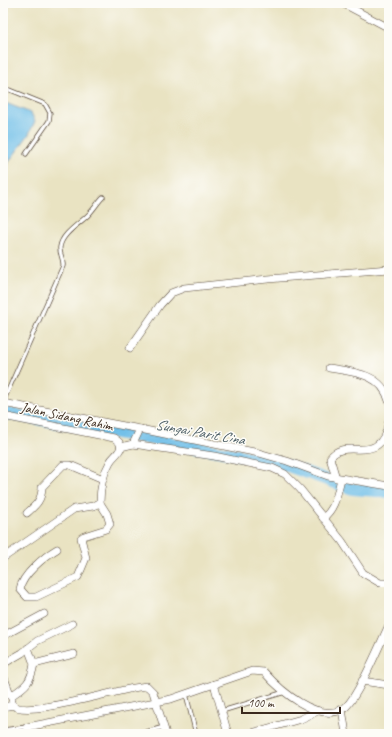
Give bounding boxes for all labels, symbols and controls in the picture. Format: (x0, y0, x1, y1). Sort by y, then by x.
street label: Jalan Sidang Rahim (18, 398, 115, 435)
water label: Sungai Parit Cina (154, 415, 247, 450)
scale bar (242, 689, 340, 715)
text: 100 m (248, 695, 275, 711)

